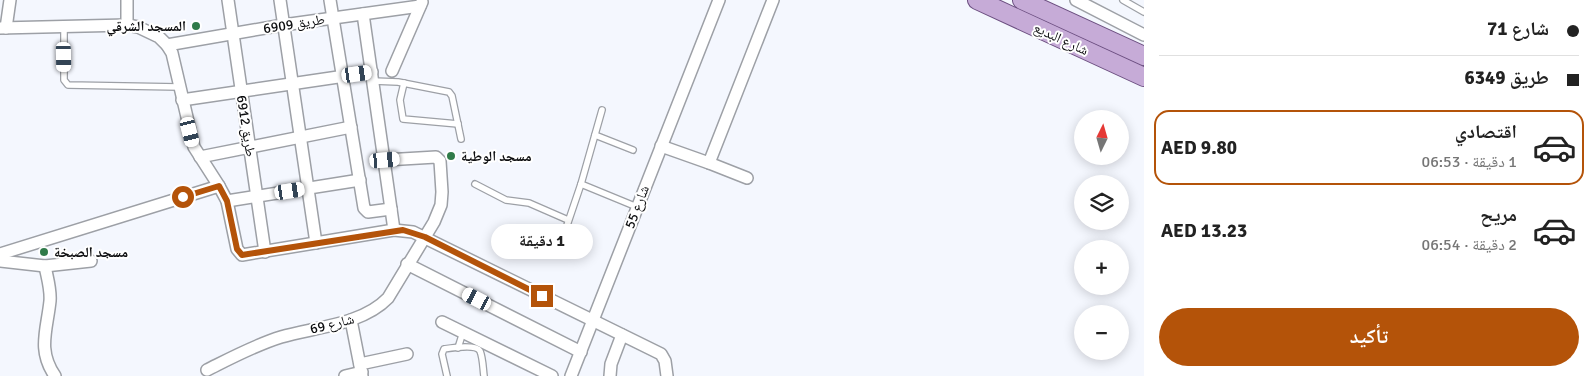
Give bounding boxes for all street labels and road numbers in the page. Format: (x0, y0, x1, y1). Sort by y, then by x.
street label: طريق 6909 (262, 11, 326, 38)
street label: شارع البديع (1031, 19, 1091, 60)
street label: طريق 6912 (232, 94, 259, 158)
street label: شارع 55 (621, 183, 654, 231)
street label: شارع 69 (308, 310, 356, 339)

